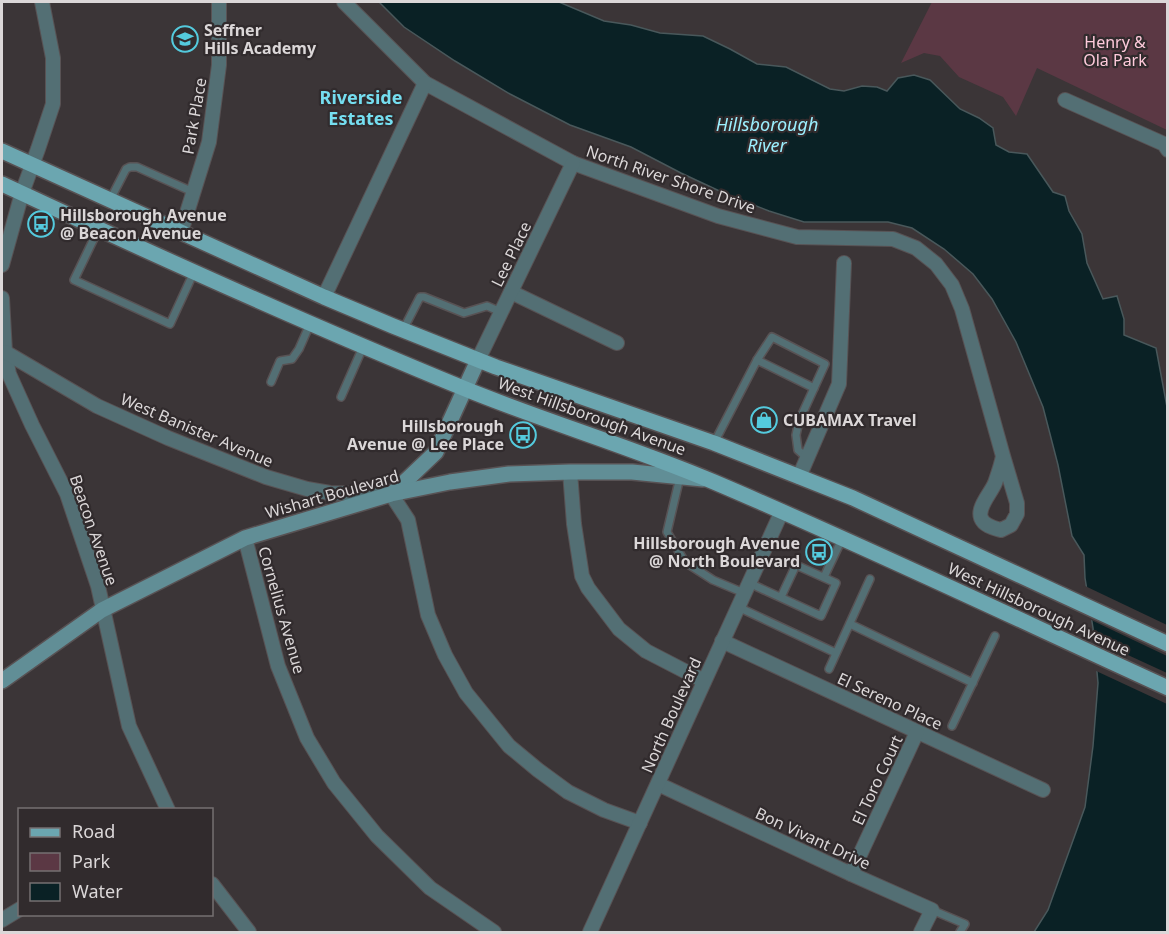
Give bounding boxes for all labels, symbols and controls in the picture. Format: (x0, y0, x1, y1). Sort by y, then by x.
place label: Seffner Hills Academy (204, 19, 317, 59)
school or university icon: Seffner Hills Academy (170, 24, 200, 54)
park label: Henry & Ola Park (1083, 31, 1147, 71)
street label: Park Place (176, 76, 212, 156)
district label: Riverside Estates (320, 85, 402, 130)
water label: Hillsborough River (716, 112, 818, 157)
street label: North River Shore Drive (583, 140, 759, 218)
place label: Hillsborough Avenue @ Beacon Avenue (60, 204, 227, 244)
bus stop icon: Hillsborough Avenue @ Beacon Avenue (26, 209, 56, 239)
street label: Lee Place (486, 218, 536, 290)
street label: West Hillsborough Avenue (495, 372, 689, 460)
street label: West Banister Avenue (117, 388, 277, 472)
shop icon: CUBAMAX Travel (749, 405, 779, 435)
place label: CUBAMAX Travel (783, 409, 916, 431)
place label: Hillsborough Avenue @ Lee Place (347, 415, 504, 455)
bus stop icon: Hillsborough Avenue @ Lee Place (508, 420, 538, 450)
street label: Wishart Boulevard (263, 464, 401, 524)
street label: Beacon Avenue (65, 472, 123, 588)
place label: Hillsborough Avenue @ North Boulevard (633, 532, 800, 572)
bus stop icon: Hillsborough Avenue @ North Boulevard (804, 537, 834, 567)
street label: Cornelius Avenue (253, 544, 311, 676)
street label: West Hillsborough Avenue (944, 557, 1134, 661)
street label: North Boulevard (636, 654, 706, 776)
street label: El Sereno Place (834, 667, 946, 735)
street label: El Toro Court (847, 731, 908, 829)
street label: Bon Vivant Drive (752, 802, 874, 874)
legend (18, 808, 213, 916)
text: Road (72, 819, 115, 843)
text: Park (72, 849, 110, 873)
text: Water (72, 879, 123, 903)

